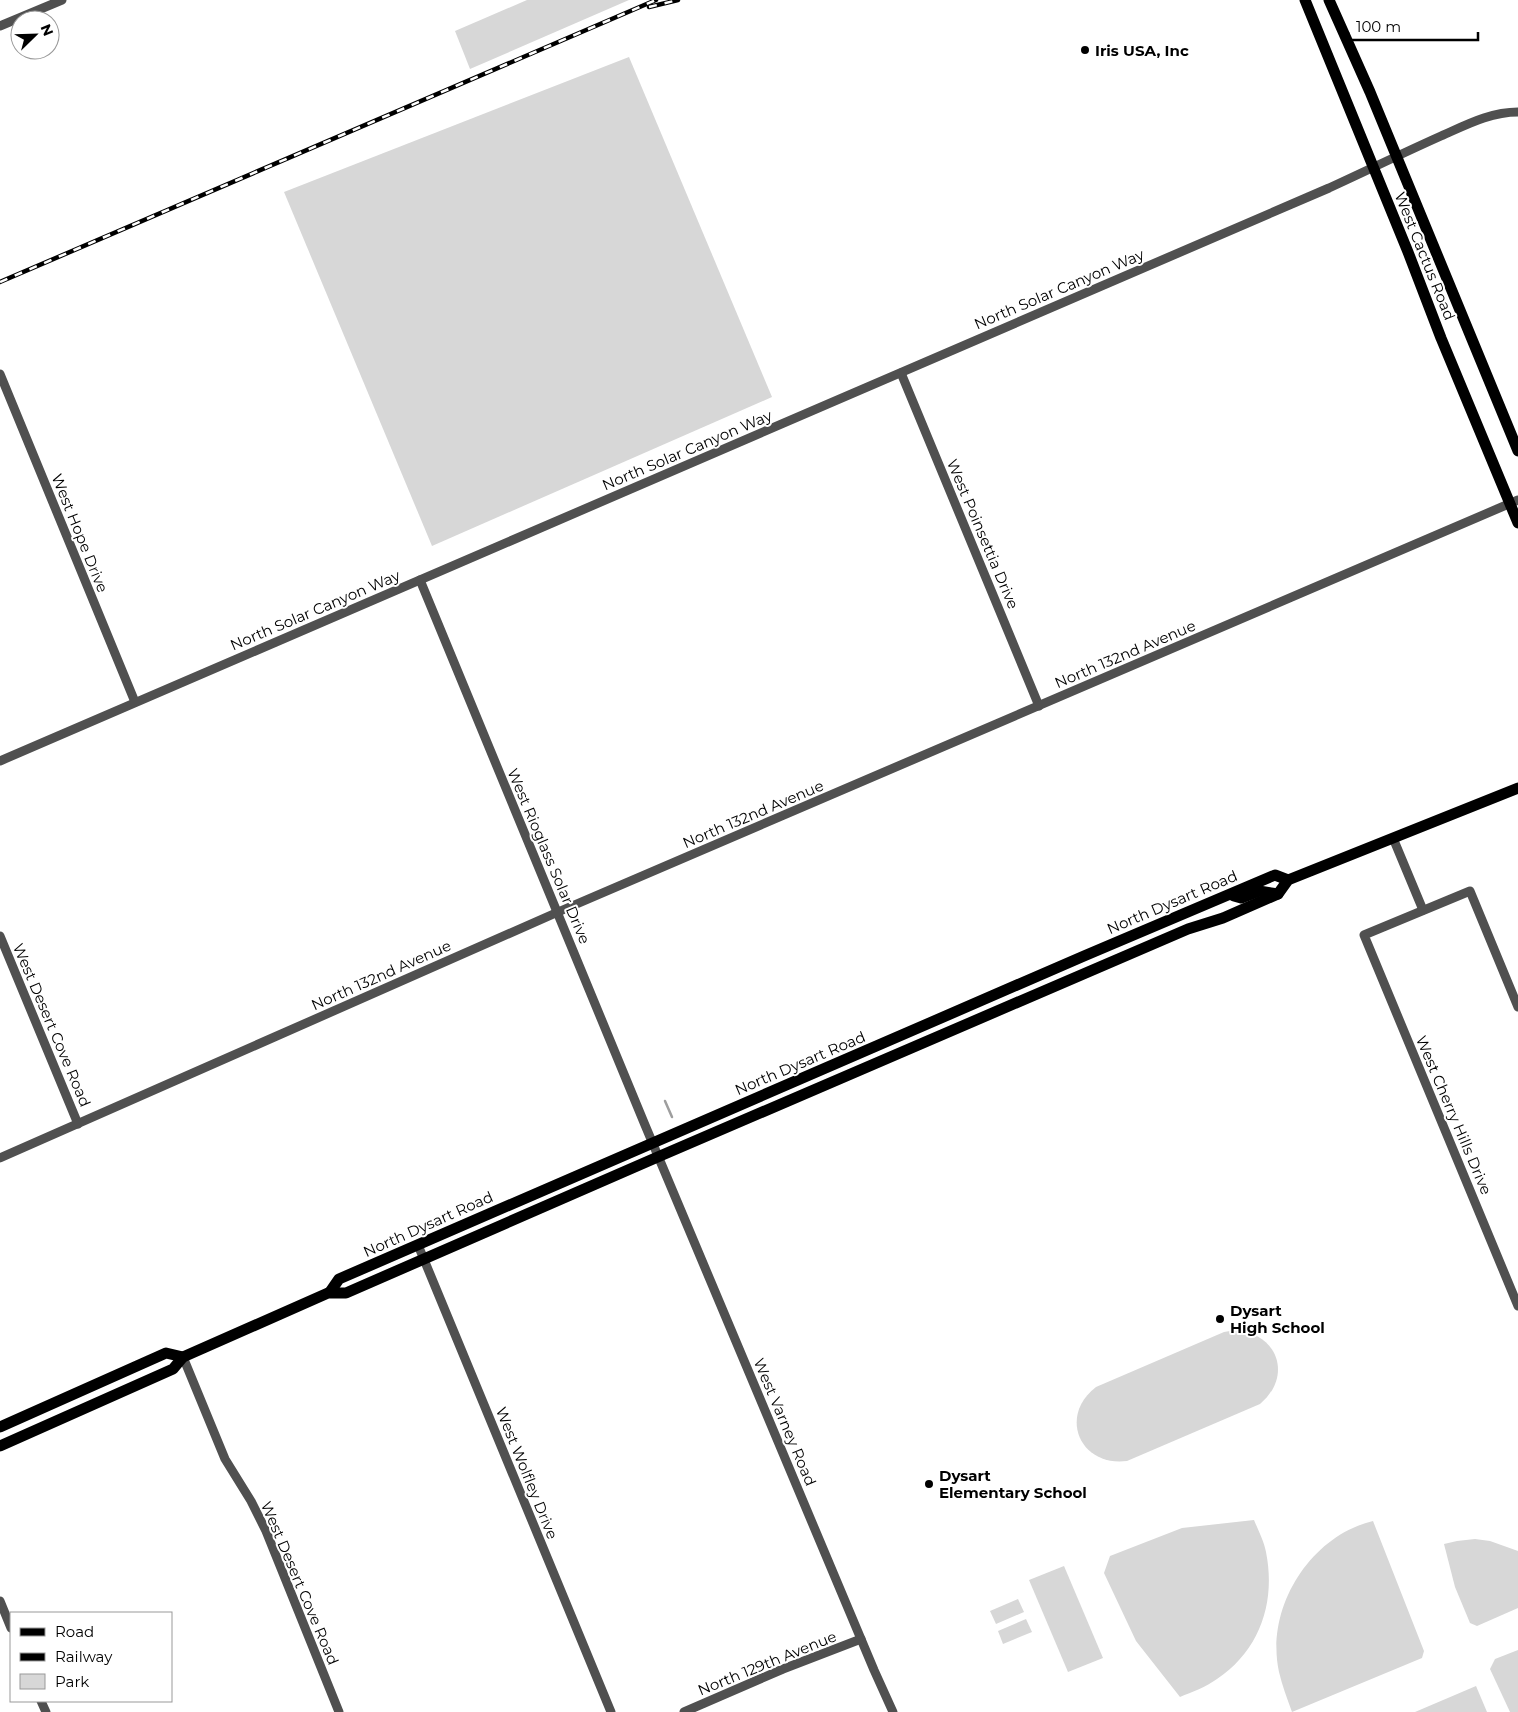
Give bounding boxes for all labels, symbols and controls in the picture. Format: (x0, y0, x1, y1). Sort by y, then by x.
north arrow (10, 10, 60, 60)
scale bar (1348, 10, 1478, 42)
text: 100 m (1356, 17, 1401, 36)
text: N (36, 21, 57, 39)
place label: Iris USA, Inc (1095, 41, 1189, 60)
marker: Iris USA, Inc (1079, 44, 1091, 56)
street label: West Cactus Road (1391, 189, 1459, 323)
street label: North Solar Canyon Way (971, 244, 1148, 333)
street label: North Solar Canyon Way (599, 405, 776, 494)
street label: West Poinsettia Drive (943, 456, 1023, 612)
street label: West Hope Drive (48, 471, 112, 595)
street label: North Solar Canyon Way (227, 565, 404, 654)
street label: North 132nd Avenue (1052, 616, 1198, 692)
street label: West Rioglass Solar Drive (503, 765, 595, 947)
street label: North 132nd Avenue (680, 776, 826, 852)
street label: North Dysart Road (1104, 866, 1240, 938)
street label: North 132nd Avenue (308, 936, 454, 1014)
street label: West Desert Cove Road (9, 940, 95, 1110)
street label: North Dysart Road (732, 1027, 868, 1099)
street label: West Cherry Hills Drive (1412, 1033, 1496, 1197)
street label: North Dysart Road (360, 1187, 496, 1261)
place label: Dysart High School (1230, 1301, 1325, 1337)
marker: Dysart High School (1214, 1313, 1226, 1325)
street label: West Varney Road (749, 1355, 821, 1489)
street label: West Wolfley Drive (492, 1404, 562, 1542)
place label: Dysart Elementary School (939, 1466, 1087, 1502)
marker: Dysart Elementary School (923, 1478, 935, 1490)
street label: West Desert Cove Road (257, 1498, 343, 1668)
legend (10, 1612, 172, 1702)
text: Road (55, 1622, 94, 1641)
street label: North 129th Avenue (695, 1626, 839, 1700)
text: Railway (55, 1647, 113, 1666)
text: Park (55, 1672, 89, 1691)

